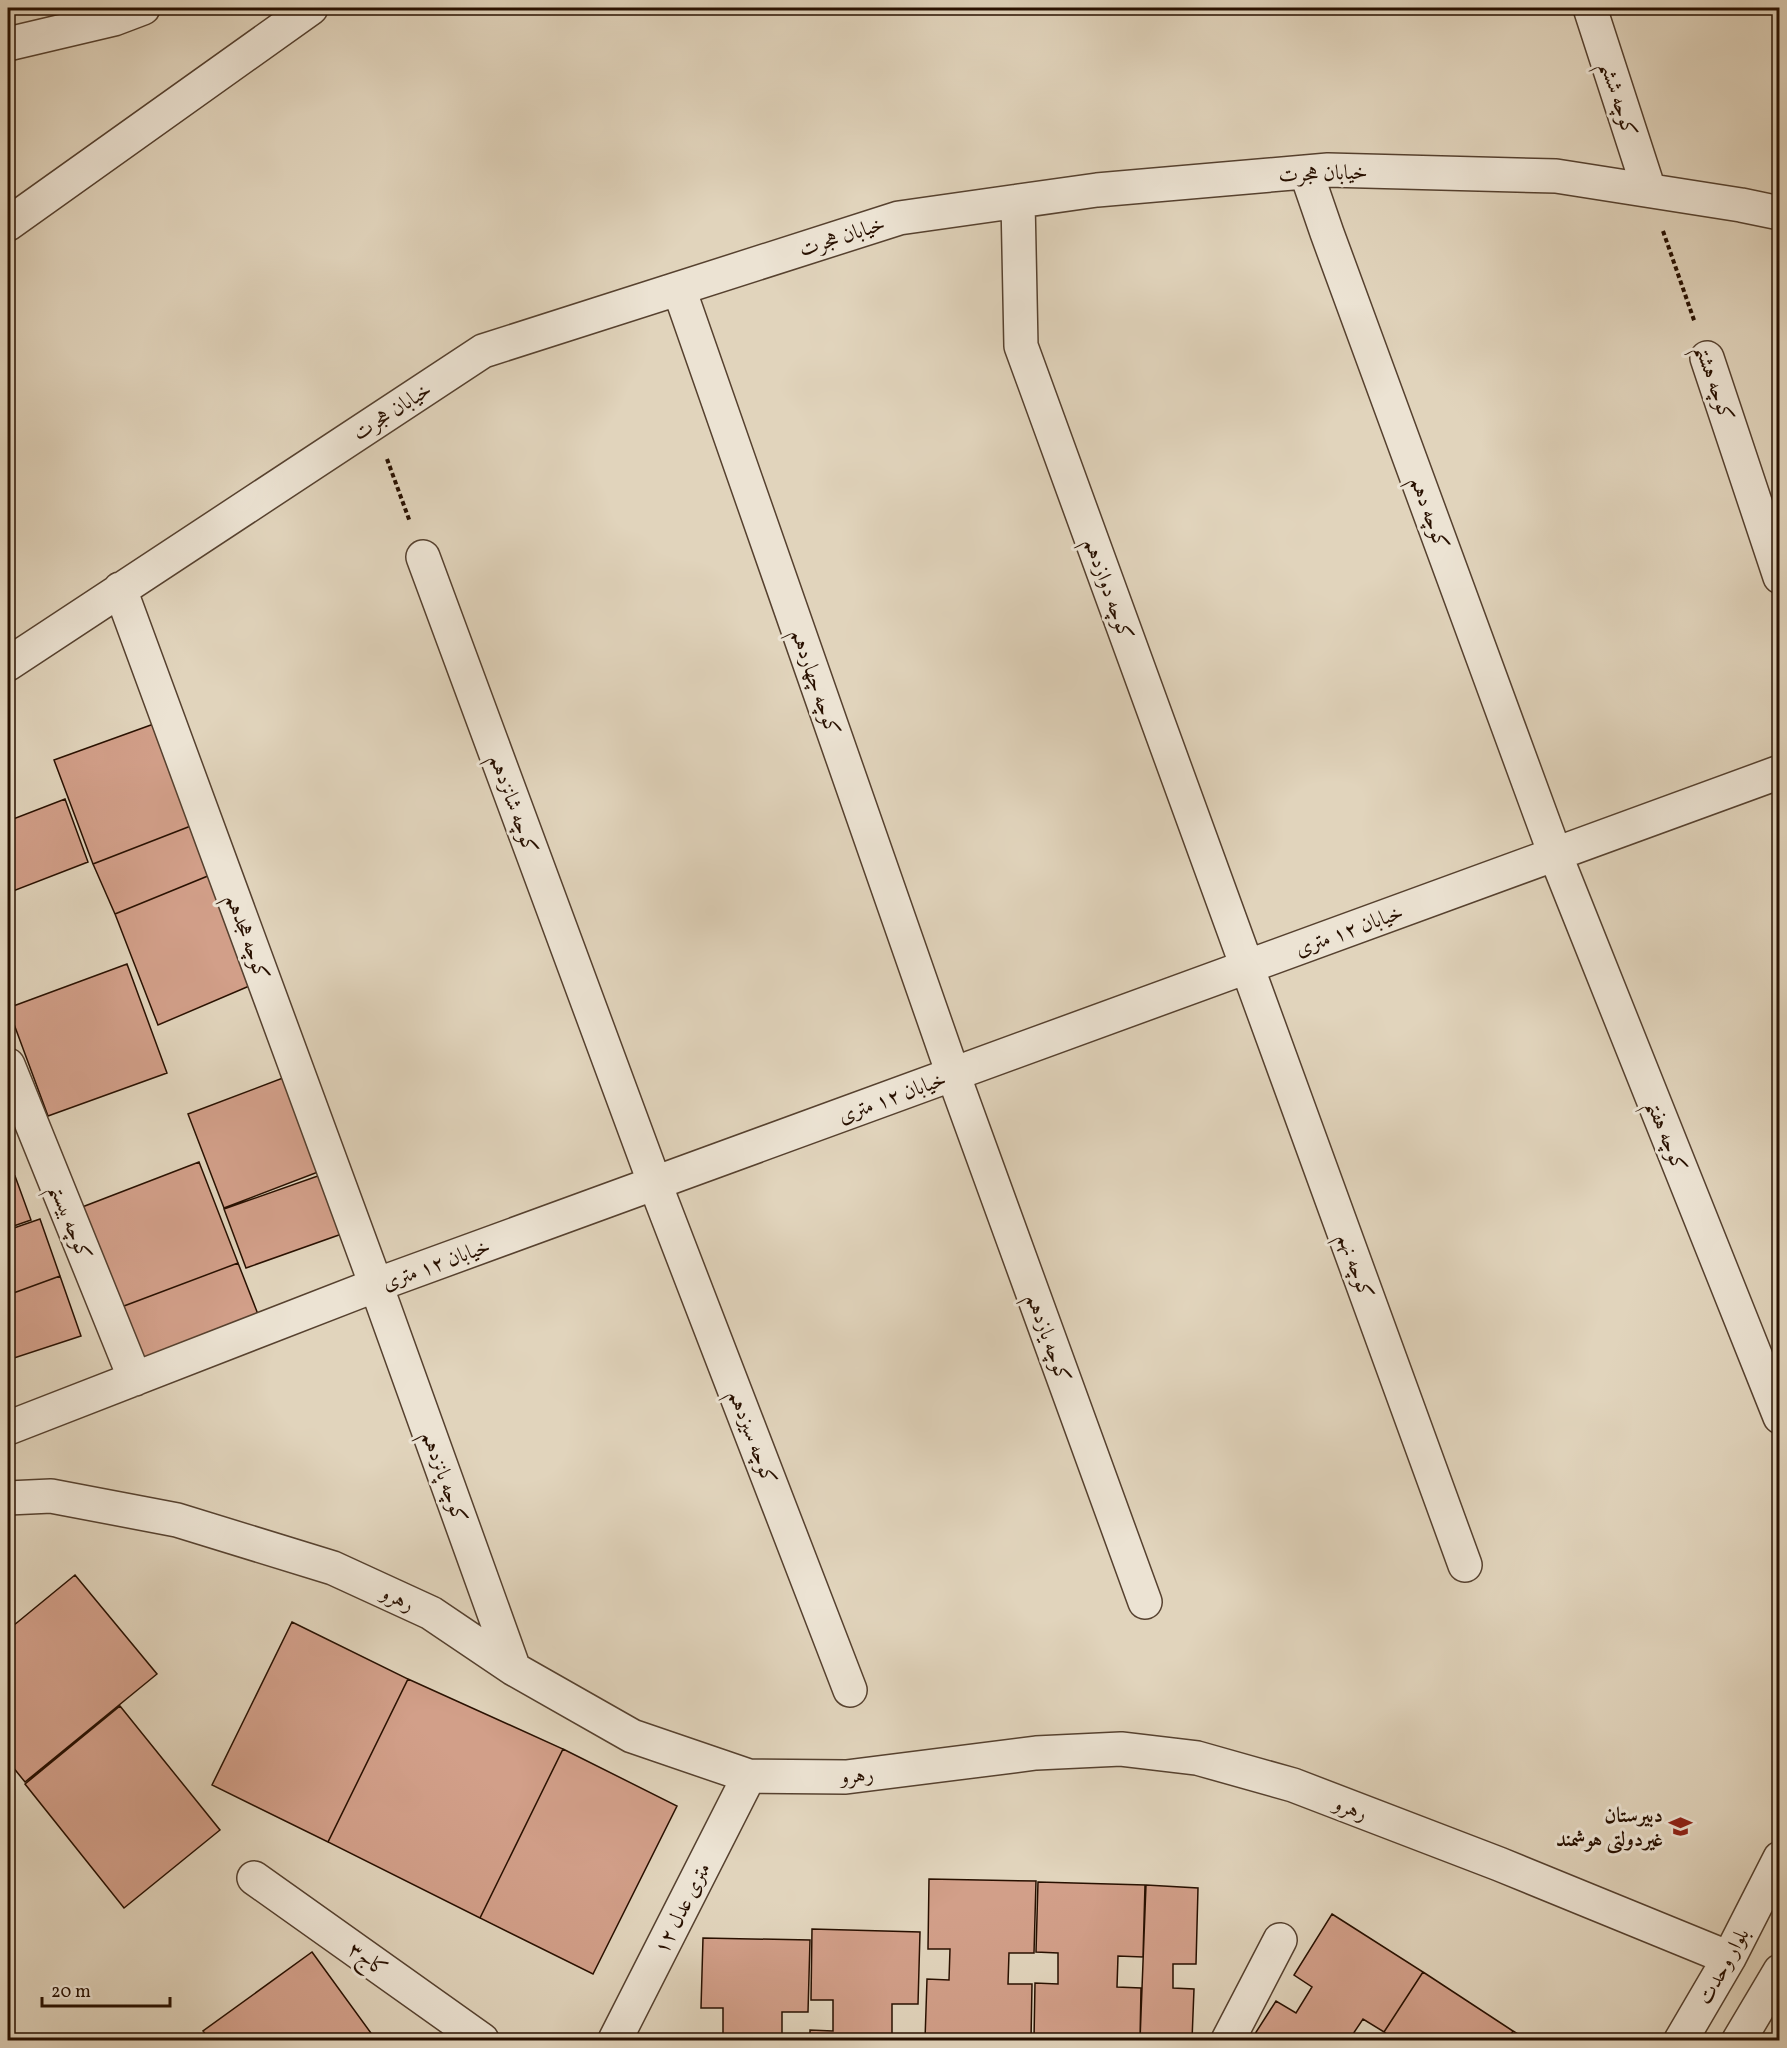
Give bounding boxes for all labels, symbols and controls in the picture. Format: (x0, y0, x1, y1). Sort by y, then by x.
street label: کوچه ششم (1587, 58, 1643, 142)
street label: خیابان هجرت (1278, 158, 1368, 191)
street label: خیابان هجرت (796, 210, 889, 265)
street label: کوچه هشتم (1682, 341, 1740, 427)
street label: خیابان هجرت (348, 376, 438, 449)
street label: کوچه دهم (1398, 473, 1455, 555)
street label: کوچه دوازدهم (1072, 534, 1139, 646)
street label: کوچه چهاردهم (779, 625, 846, 741)
street label: کوچه شانزدهم (477, 751, 544, 860)
street label: کوچه هجدهم (214, 890, 276, 986)
street label: خیابان ۱۲ متری (1291, 898, 1408, 964)
street label: خیابان ۱۲ متری (834, 1065, 951, 1131)
street label: کوچه هفتم (1633, 1096, 1693, 1179)
street label: کوچه بیستم (37, 1180, 98, 1267)
street label: کوچه نهم (1326, 1230, 1380, 1305)
street label: خیابان ۱۲ متری (378, 1232, 495, 1298)
street label: کوچه یازدهم (1014, 1290, 1077, 1389)
street label: کوچه سیزدهم (717, 1386, 783, 1491)
street label: کوچه پانزدهم (410, 1427, 474, 1529)
street label: رهرو (374, 1578, 419, 1620)
street label: رهرو (837, 1761, 875, 1793)
street label: رهرو (1328, 1789, 1371, 1829)
place label: دبیرستان غیردولتی هوشمند (1556, 1802, 1663, 1855)
school or university icon: دبیرستان غیردولتی هوشمند (1668, 1814, 1694, 1840)
street label: ۱۲ متری عدل (648, 1858, 719, 1960)
street label: بلوار وحدت (1691, 1923, 1757, 2010)
street label: کاج۳ (340, 1936, 393, 1987)
scale bar (42, 1970, 170, 2008)
text: 20 m (51, 1980, 91, 2005)

